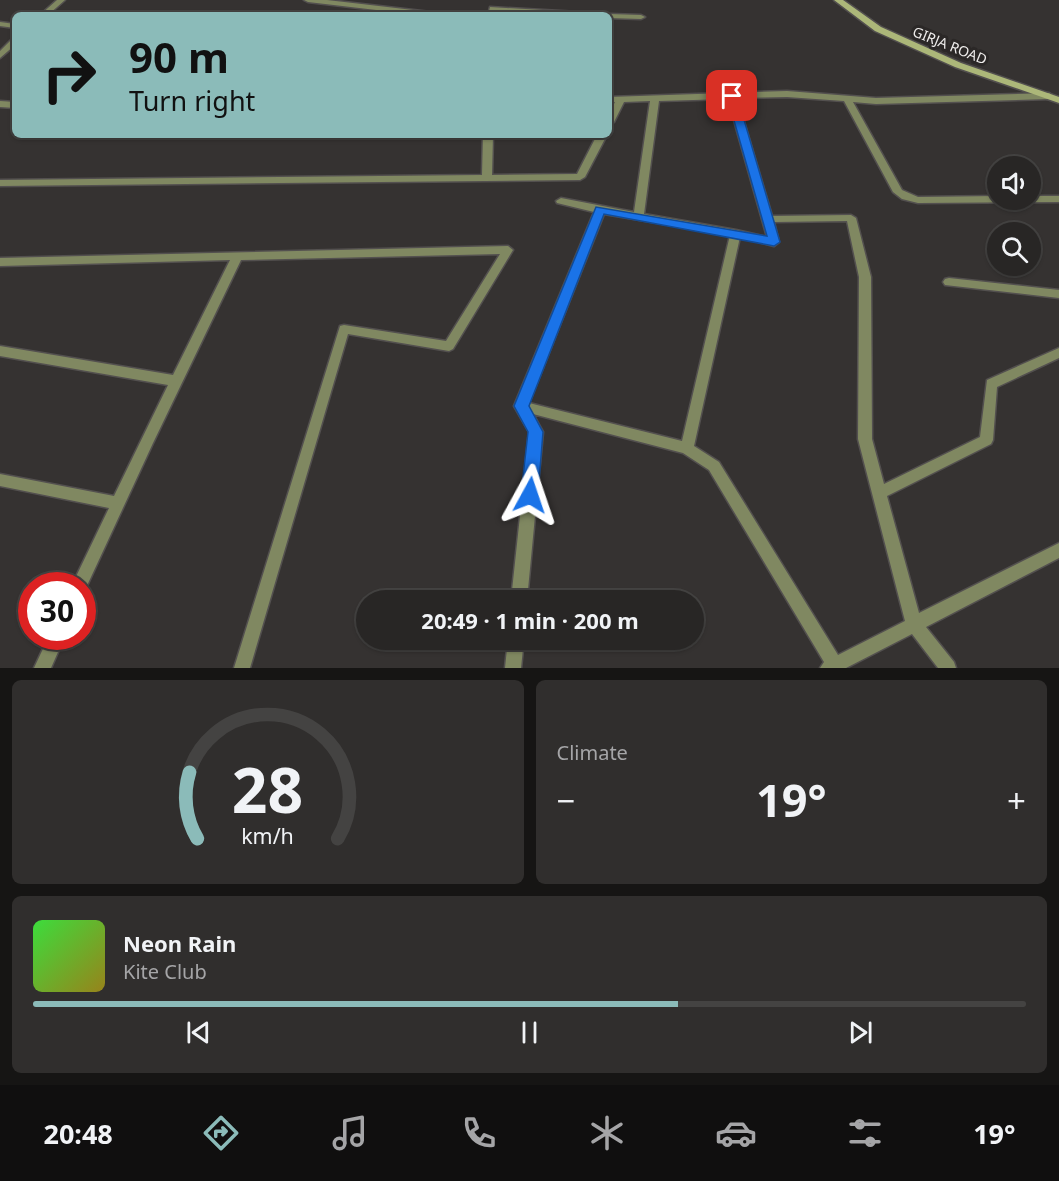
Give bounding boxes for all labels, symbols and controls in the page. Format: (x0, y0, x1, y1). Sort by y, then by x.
street label: GIRJA ROAD (910, 21, 990, 69)
text: 90 m (129, 28, 229, 85)
icon: right (30, 36, 108, 114)
pin (706, 70, 757, 121)
icon: arrive (715, 79, 748, 112)
text: Turn right (129, 82, 255, 119)
map controls (987, 156, 1041, 276)
button: sound (987, 156, 1041, 210)
button: search (987, 222, 1041, 276)
position arrow (498, 463, 562, 527)
speed limit sign: 30 (18, 572, 96, 650)
text: 20:49 · 1 min · 200 m (421, 605, 639, 635)
text: Climate (557, 739, 628, 766)
text: 28 (232, 746, 303, 831)
text: 19° (756, 769, 827, 830)
text: − (557, 778, 575, 823)
text: + (1007, 778, 1026, 823)
text: km/h (241, 821, 294, 850)
text: Neon Rain (123, 928, 236, 958)
text: Kite Club (123, 958, 207, 985)
icon: previous (182, 1016, 215, 1049)
icon: pause (513, 1016, 546, 1049)
icon: next (844, 1016, 877, 1049)
icon: directions (200, 1112, 242, 1154)
icon: music (329, 1112, 371, 1154)
icon: phone (458, 1112, 500, 1154)
icon: climate (586, 1112, 628, 1154)
icon: car (715, 1112, 757, 1154)
icon: filters (844, 1112, 886, 1154)
text: 20:48 (43, 1115, 113, 1152)
text: 19° (973, 1115, 1016, 1152)

